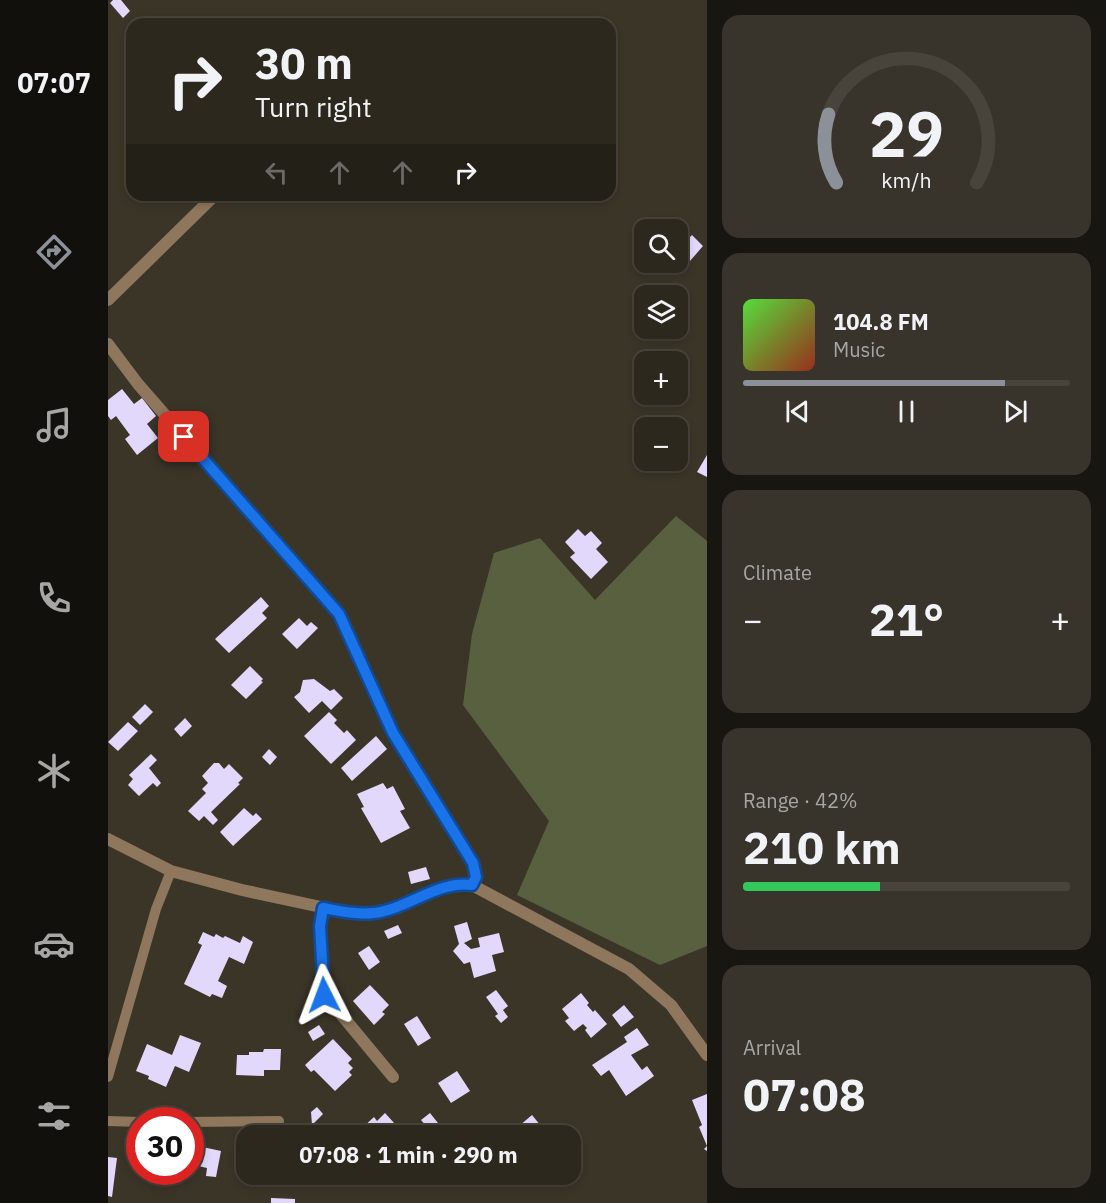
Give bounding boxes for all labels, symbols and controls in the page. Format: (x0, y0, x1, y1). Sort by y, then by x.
text: 30 m (255, 36, 353, 91)
icon: right (156, 42, 234, 120)
text: 07:07 (17, 65, 91, 100)
text: Turn right (255, 89, 372, 124)
text: 29 (869, 93, 944, 174)
icon: left (260, 156, 293, 189)
icon: ahead (323, 156, 356, 189)
icon: ahead (386, 156, 419, 189)
icon: right (449, 156, 482, 189)
text: km/h (881, 167, 932, 195)
map controls (634, 219, 688, 471)
button: search (634, 219, 688, 273)
icon: directions (33, 231, 75, 273)
button: layers (634, 285, 688, 339)
text: 104.8 FM (833, 307, 929, 336)
text: Music (833, 336, 885, 363)
button: + (634, 351, 688, 405)
icon: previous (781, 395, 814, 428)
icon: pause (890, 395, 923, 428)
icon: next (999, 395, 1032, 428)
icon: music (33, 404, 75, 446)
pin (158, 411, 209, 462)
button: − (634, 417, 688, 471)
icon: arrive (167, 420, 200, 453)
text: Climate (743, 559, 812, 586)
icon: phone (33, 577, 75, 619)
text: 21° (869, 590, 944, 648)
text: − (743, 598, 763, 641)
text: + (1050, 598, 1070, 641)
icon: climate (33, 750, 75, 792)
text: Range · 42% (743, 787, 858, 814)
text: 210 km (743, 818, 901, 876)
icon: car (33, 923, 75, 965)
position arrow (292, 963, 356, 1027)
text: Arrival (743, 1034, 801, 1061)
text: 07:08 (743, 1065, 866, 1123)
icon: filters (33, 1095, 75, 1137)
speed limit sign: 30 (126, 1107, 204, 1185)
text: 07:08 · 1 min · 290 m (299, 1140, 518, 1169)

